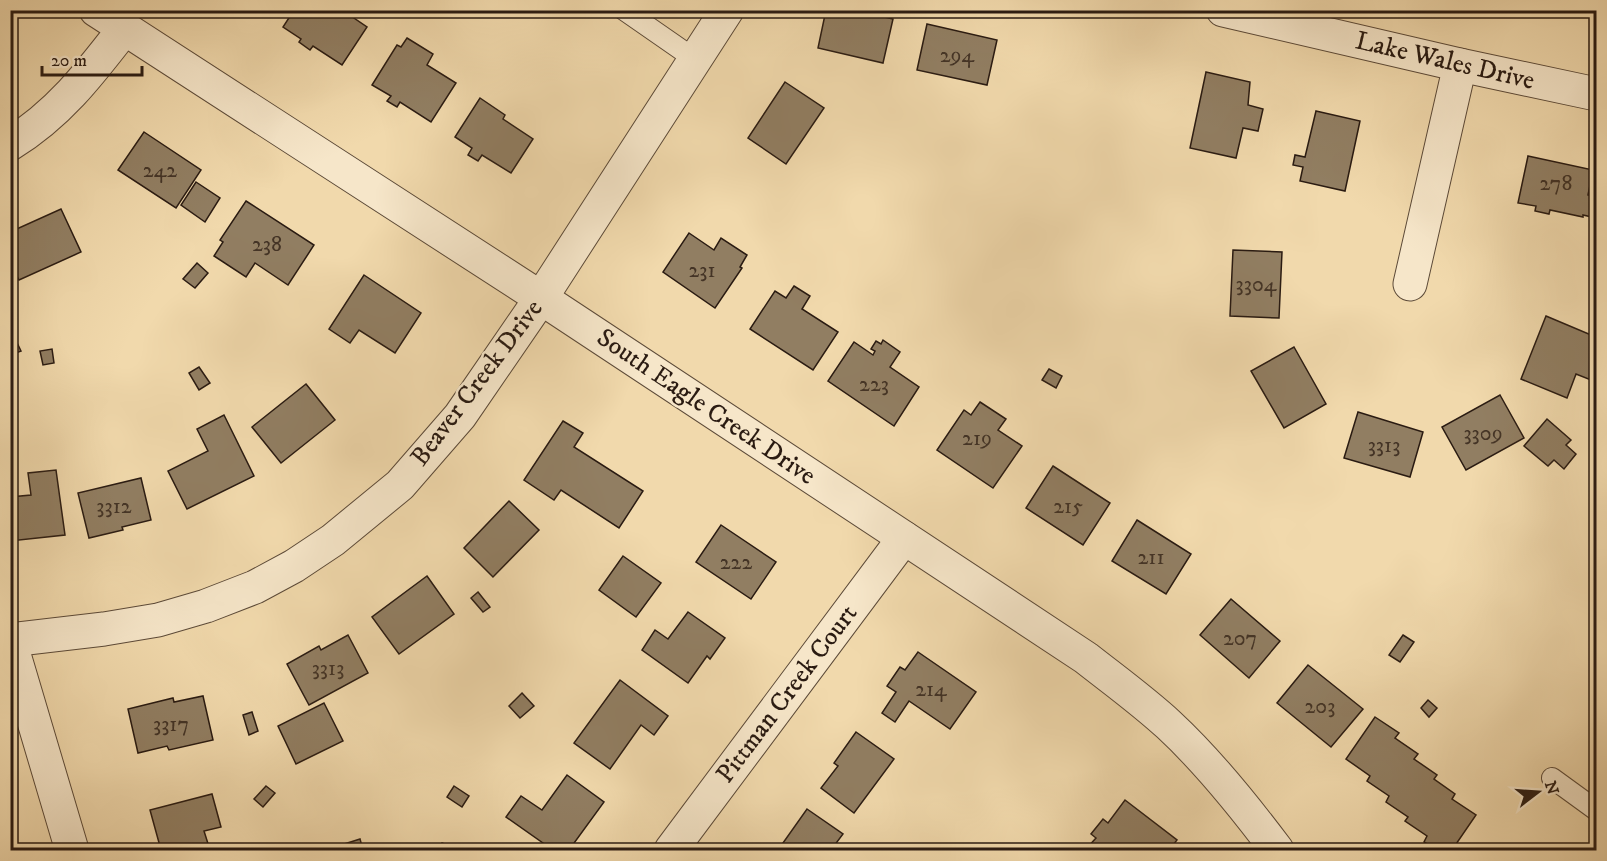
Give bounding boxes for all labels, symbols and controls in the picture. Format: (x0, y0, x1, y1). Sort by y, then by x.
street label: Lake Wales Drive (1352, 24, 1538, 98)
scale bar (42, 39, 142, 77)
house number: 294 (940, 42, 976, 69)
text: 20 m (51, 50, 87, 72)
house number: 242 (143, 157, 177, 184)
house number: 278 (1540, 170, 1572, 197)
house number: 238 (252, 231, 282, 258)
house number: 231 (688, 257, 716, 284)
house number: 3304 (1236, 271, 1278, 298)
street label: Beaver Creek Drive (404, 293, 550, 473)
street label: South Eagle Creek Drive (590, 321, 822, 493)
house number: 223 (859, 371, 889, 398)
house number: 3309 (1463, 420, 1503, 447)
house number: 219 (962, 425, 992, 452)
house number: 3313 (1368, 432, 1400, 459)
house number: 3312 (96, 493, 132, 520)
house number: 215 (1053, 493, 1083, 520)
house number: 211 (1138, 544, 1164, 571)
house number: 222 (720, 549, 752, 576)
street label: Pittman Creek Court (709, 598, 865, 790)
house number: 207 (1223, 625, 1257, 652)
house number: 3313 (312, 655, 344, 682)
house number: 214 (915, 676, 948, 703)
house number: 203 (1305, 693, 1335, 720)
house number: 3317 (153, 711, 189, 738)
north arrow (1508, 762, 1568, 822)
text: N (1540, 779, 1563, 797)

